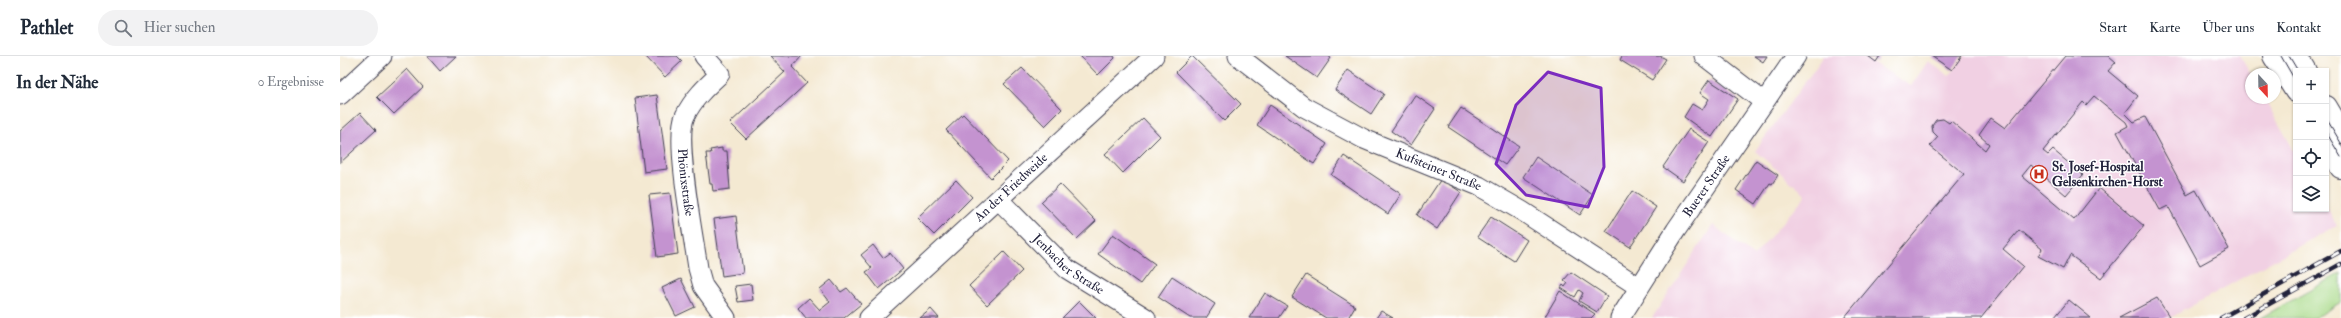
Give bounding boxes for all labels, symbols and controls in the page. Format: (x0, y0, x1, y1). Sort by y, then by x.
search box (98, 10, 378, 46)
text: Pathlet (20, 16, 74, 40)
icon: search (112, 17, 134, 39)
text: Hier suchen (144, 18, 216, 37)
text: Start (2099, 19, 2127, 36)
text: Karte (2149, 19, 2180, 36)
text: Über uns (2202, 19, 2254, 36)
text: Kontakt (2276, 19, 2321, 36)
north arrow (2245, 68, 2281, 104)
map controls (2293, 68, 2329, 212)
button: + (2293, 68, 2329, 104)
text: In der Nähe (16, 72, 98, 93)
text: 0 Ergebnisse (258, 74, 324, 90)
button: − (2293, 104, 2329, 140)
button: locate (2293, 140, 2329, 176)
street label: Kufsteiner Straße (1393, 145, 1484, 194)
street label: Phönixstraße (674, 148, 698, 218)
street label: An der Friedweide (970, 149, 1051, 226)
street label: Buerer Straße (1679, 151, 1734, 220)
place label: St. Josef-Hospital Gelsenkirchen-Horst (2052, 159, 2163, 190)
hospital icon: St. Josef-Hospital Gelsenkirchen-Horst (2029, 164, 2049, 184)
button: layers (2293, 176, 2329, 212)
street label: Jenbacher Straße (1028, 230, 1108, 298)

